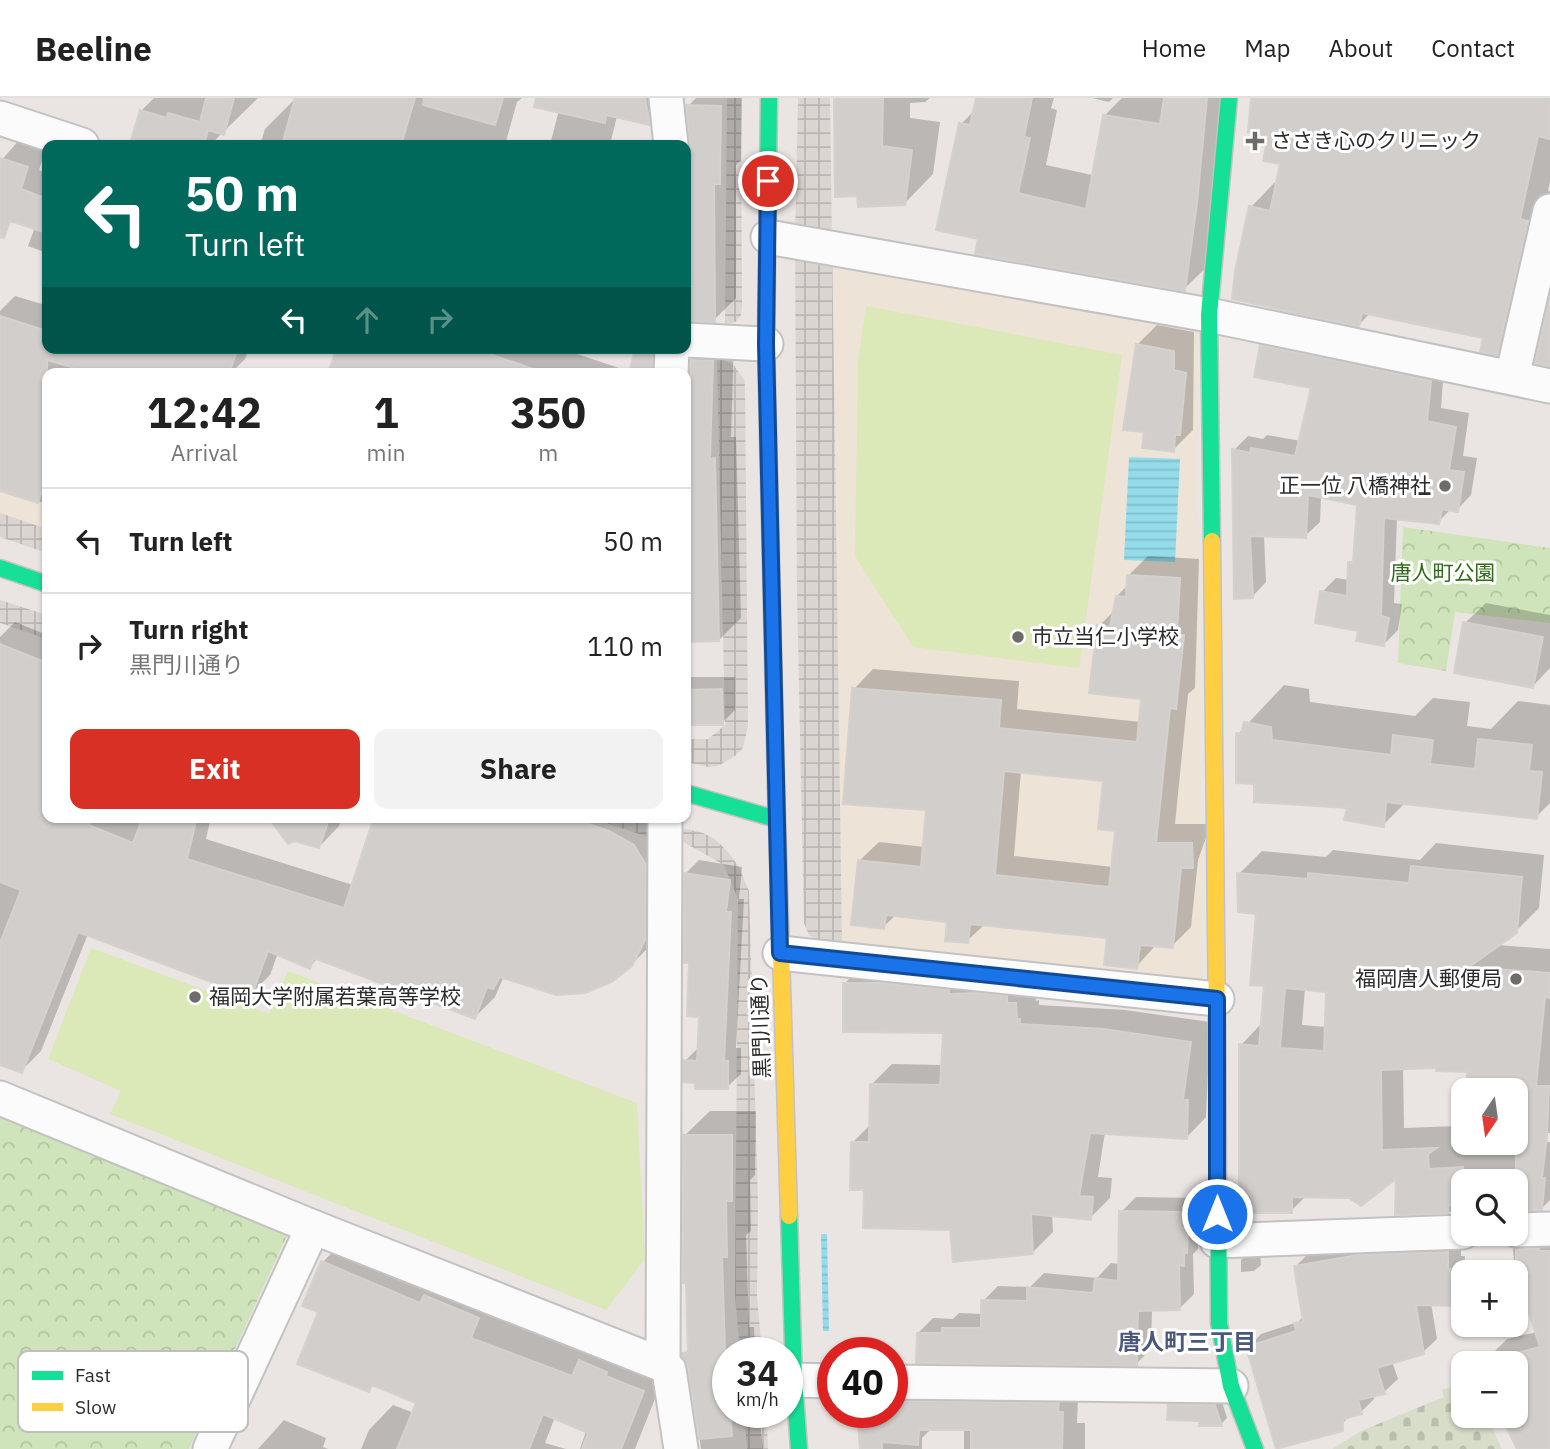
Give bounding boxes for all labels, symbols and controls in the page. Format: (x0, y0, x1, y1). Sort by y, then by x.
text: Beeline (35, 27, 152, 70)
text: Home (1142, 32, 1206, 64)
text: Map (1244, 32, 1290, 64)
text: About (1328, 32, 1393, 64)
text: Contact (1431, 32, 1515, 64)
place label: ささき心のクリニック (1271, 126, 1481, 154)
marker: ささき心のクリニック (1245, 131, 1265, 151)
pin (738, 151, 798, 211)
text: 50 m (185, 161, 299, 224)
icon: arrive (749, 162, 787, 200)
icon: left (70, 168, 161, 259)
text: Turn left (185, 223, 305, 265)
icon: left (275, 301, 313, 339)
icon: ahead (348, 301, 386, 339)
icon: right (421, 301, 459, 339)
text: 12:42 (147, 385, 262, 440)
text: 1 (373, 385, 399, 440)
text: 350 (510, 385, 586, 440)
text: Arrival (171, 437, 238, 467)
text: min (367, 437, 405, 467)
text: m (538, 437, 558, 467)
place label: 正一位 八橋神社 (1279, 471, 1431, 499)
marker: 正一位 八橋神社 (1437, 478, 1453, 494)
icon: left (70, 522, 108, 560)
text: Turn left (129, 524, 232, 558)
text: 50 m (603, 524, 663, 558)
park label: 唐人町公園 (1391, 558, 1496, 586)
text: Turn right (129, 612, 248, 646)
place label: 市立当仁小学校 (1032, 622, 1179, 650)
icon: right (70, 627, 108, 665)
text: 110 m (587, 629, 663, 663)
marker: 市立当仁小学校 (1010, 629, 1026, 645)
text: 黒門川通り (129, 649, 244, 679)
button: Exit (70, 729, 360, 809)
button: Share (374, 729, 663, 809)
place label: 福岡唐人郵便局 (1355, 964, 1502, 992)
marker: 福岡唐人郵便局 (1508, 971, 1524, 987)
street label: 黒門川通り (744, 973, 776, 1079)
place label: 福岡大学附属若葉高等学校 (209, 982, 461, 1010)
marker: 福岡大学附属若葉高等学校 (187, 989, 203, 1005)
north arrow (1451, 1078, 1528, 1155)
map controls (1451, 1078, 1528, 1428)
button: search (1451, 1169, 1528, 1246)
position arrow (1180, 1177, 1254, 1251)
button: + (1451, 1260, 1528, 1337)
district label: 唐人町三丁目 (1118, 1326, 1256, 1356)
speed limit sign: 40 (817, 1337, 908, 1428)
text: 34 (736, 1350, 779, 1396)
legend (18, 1351, 248, 1432)
button: − (1451, 1351, 1528, 1428)
text: Fast (75, 1363, 111, 1387)
text: km/h (736, 1388, 779, 1411)
text: Slow (75, 1395, 116, 1419)

